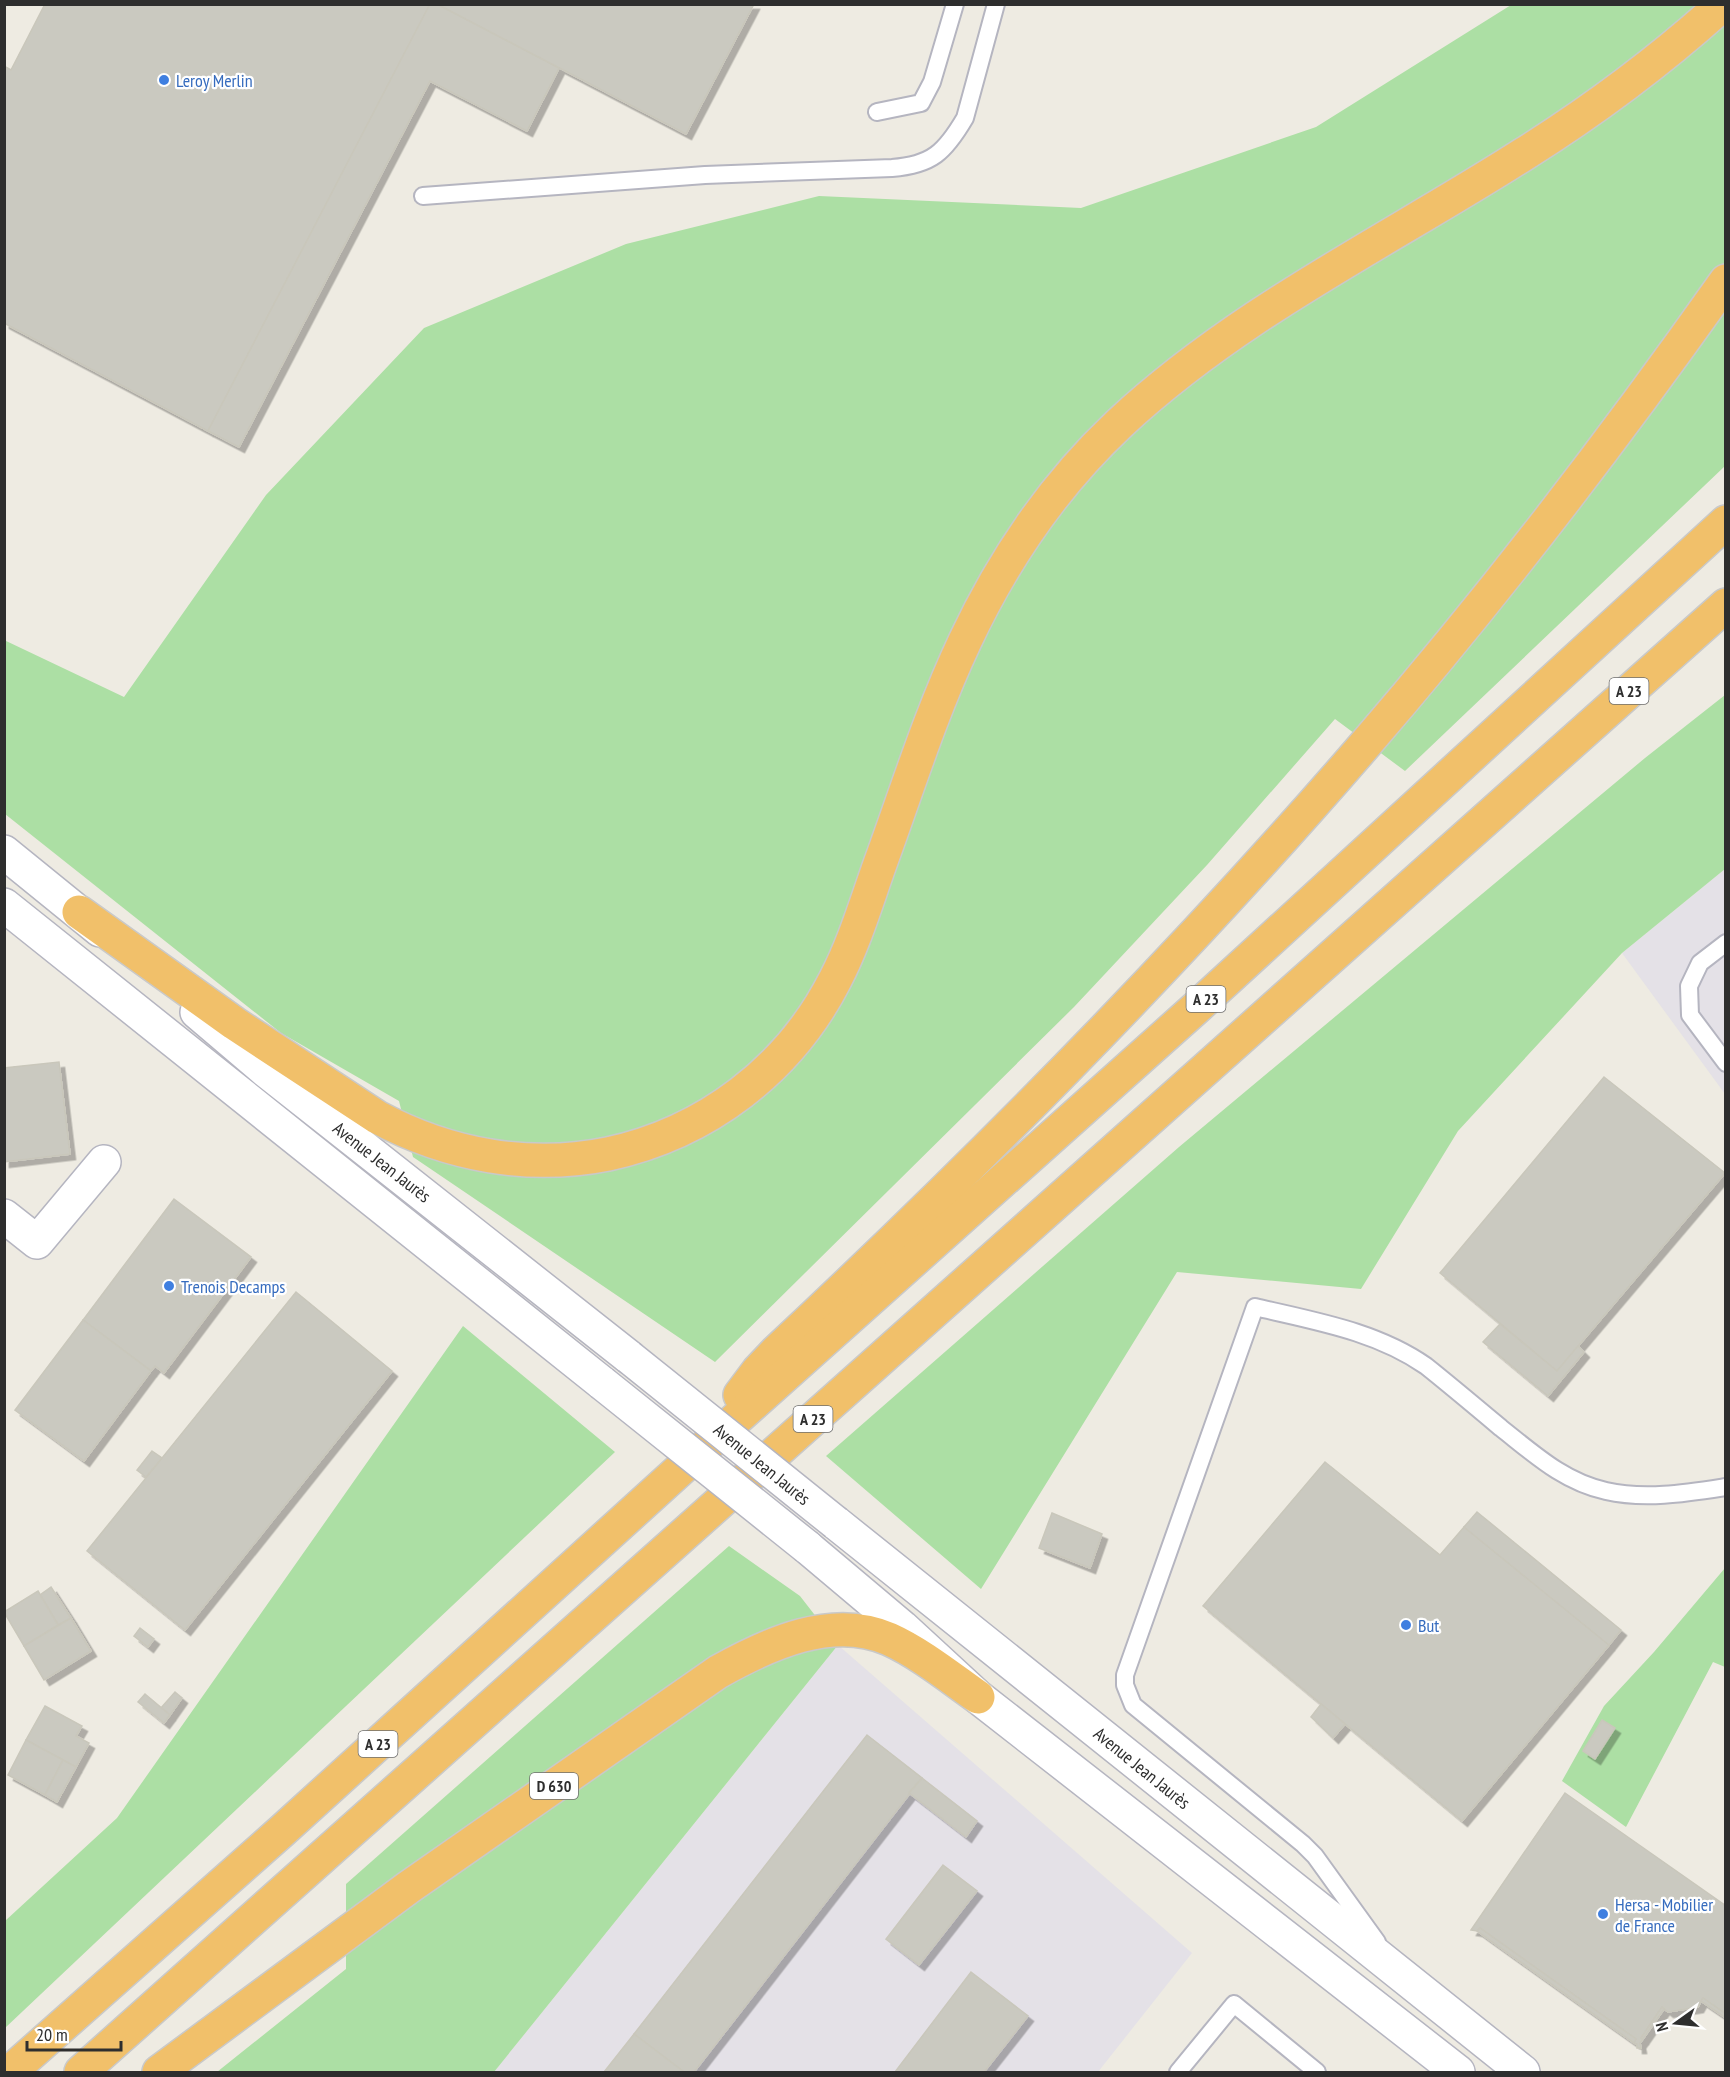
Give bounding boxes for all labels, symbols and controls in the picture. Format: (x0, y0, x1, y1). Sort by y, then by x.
place label: Leroy Merlin (176, 69, 253, 92)
marker: Leroy Merlin (157, 73, 171, 87)
road number: A 23 (1610, 678, 1648, 704)
road number: A 23 (1186, 986, 1226, 1012)
street label: Avenue Jean Jaurès (328, 1117, 436, 1207)
place label: Trenois Decamps (181, 1275, 285, 1298)
marker: Trenois Decamps (162, 1279, 176, 1293)
road number: A 23 (794, 1406, 832, 1432)
street label: Avenue Jean Jaurès (709, 1418, 815, 1510)
place label: But (1418, 1614, 1439, 1637)
marker: But (1399, 1618, 1413, 1632)
street label: Avenue Jean Jaurès (1089, 1722, 1195, 1814)
road number: A 23 (358, 1731, 398, 1757)
road number: D 630 (530, 1773, 578, 1799)
place label: Hersa - Mobilier de France (1615, 1893, 1713, 1937)
marker: Hersa - Mobilier de France (1596, 1907, 1610, 1921)
north arrow (1646, 1993, 1706, 2053)
scale bar (27, 2014, 122, 2052)
text: N (1651, 2020, 1672, 2034)
text: 20 m (36, 2023, 68, 2046)

